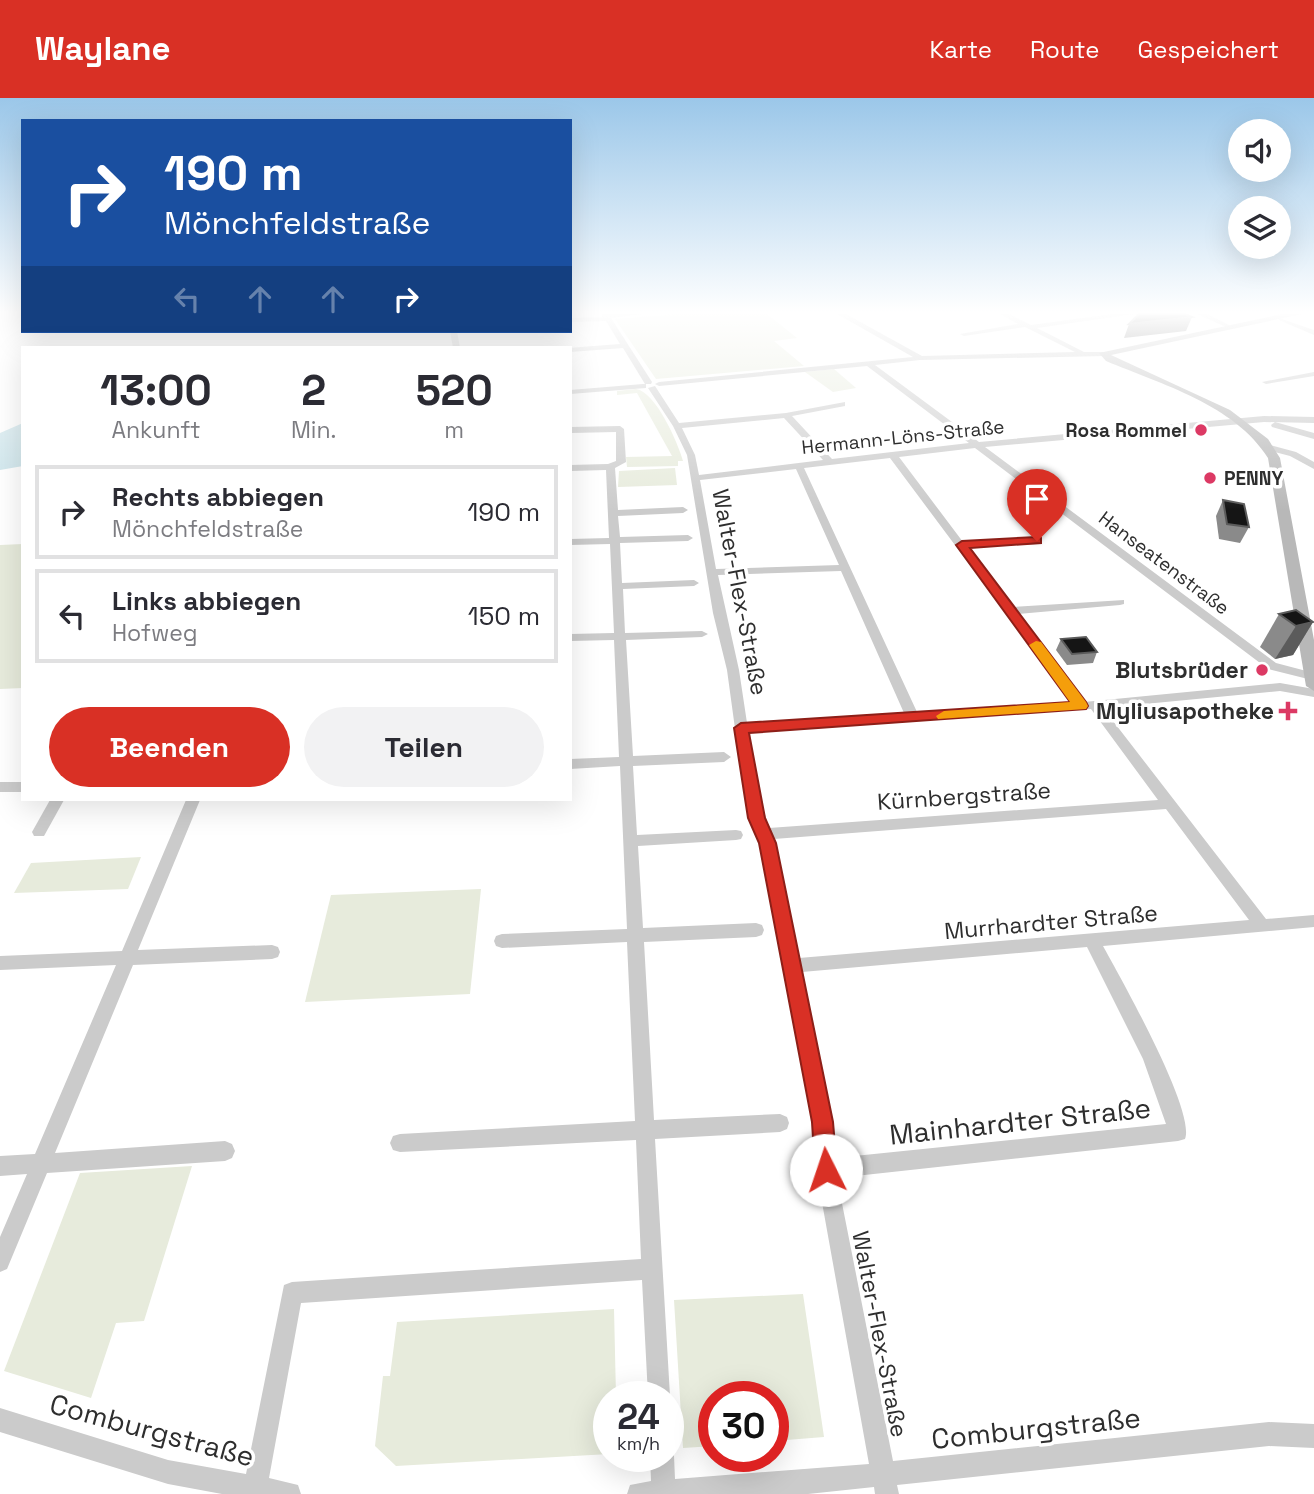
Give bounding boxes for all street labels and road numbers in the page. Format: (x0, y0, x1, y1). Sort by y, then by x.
street label: Hermann-Löns-Straße (800, 414, 1006, 460)
street label: Walter-Flex-Straße (705, 486, 775, 698)
street label: Hanseatenstraße (1094, 506, 1234, 620)
street label: Kürnbergstraße (876, 775, 1052, 817)
street label: Murrhardter Straße (943, 898, 1159, 946)
street label: Mainhardter Straße (887, 1089, 1153, 1153)
street label: Walter-Flex-Straße (845, 1228, 915, 1440)
street label: Comburgstraße (46, 1385, 258, 1475)
street label: Comburgstraße (930, 1399, 1142, 1457)

